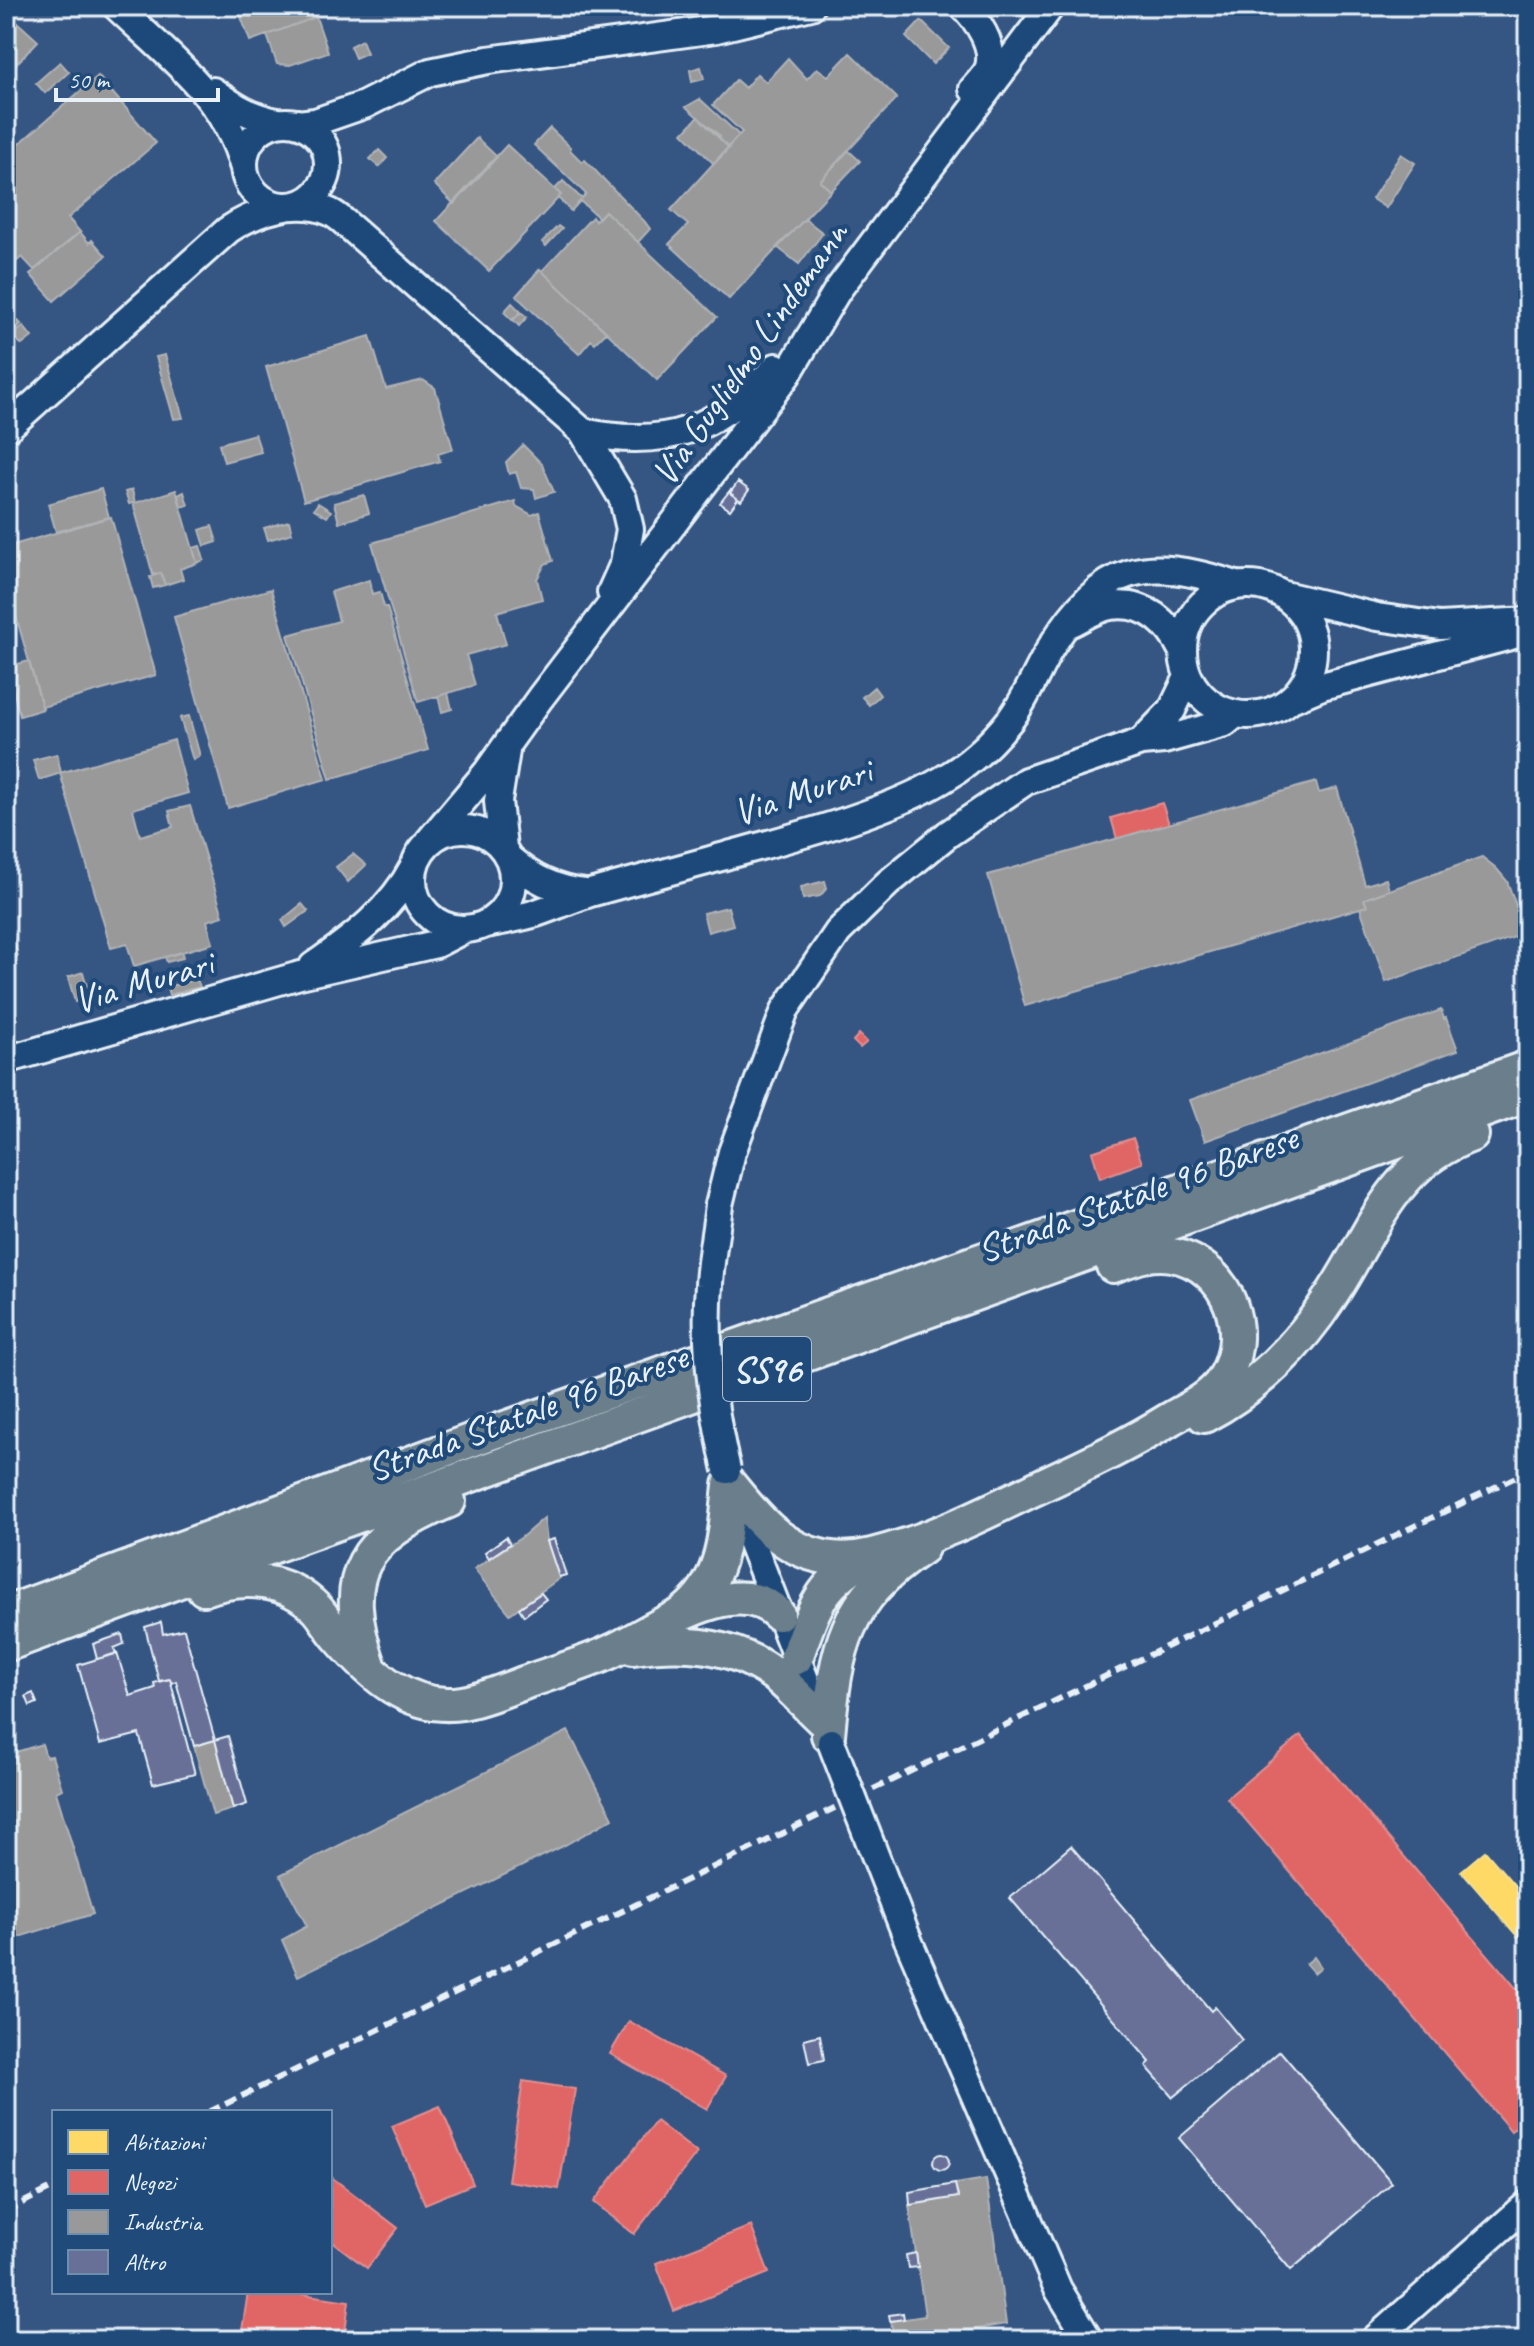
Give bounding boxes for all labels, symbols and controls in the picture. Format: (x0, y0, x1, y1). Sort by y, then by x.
scale bar (56, 52, 218, 102)
text: 50 m (68, 65, 111, 95)
street label: Via Guglielmo Lindemann (641, 210, 859, 495)
street label: Via Murari (727, 746, 881, 836)
street label: Via Murari (68, 938, 222, 1024)
street label: Strada Statale 96 Barese (971, 1113, 1306, 1273)
street label: Strada Statale 96 Barese (361, 1332, 696, 1492)
road number: SS96 (723, 1337, 811, 1401)
legend (52, 2110, 332, 2294)
text: Abitazioni (124, 2127, 207, 2157)
text: Negozi (124, 2167, 179, 2197)
text: Industria (124, 2207, 204, 2237)
text: Altro (124, 2247, 167, 2277)

